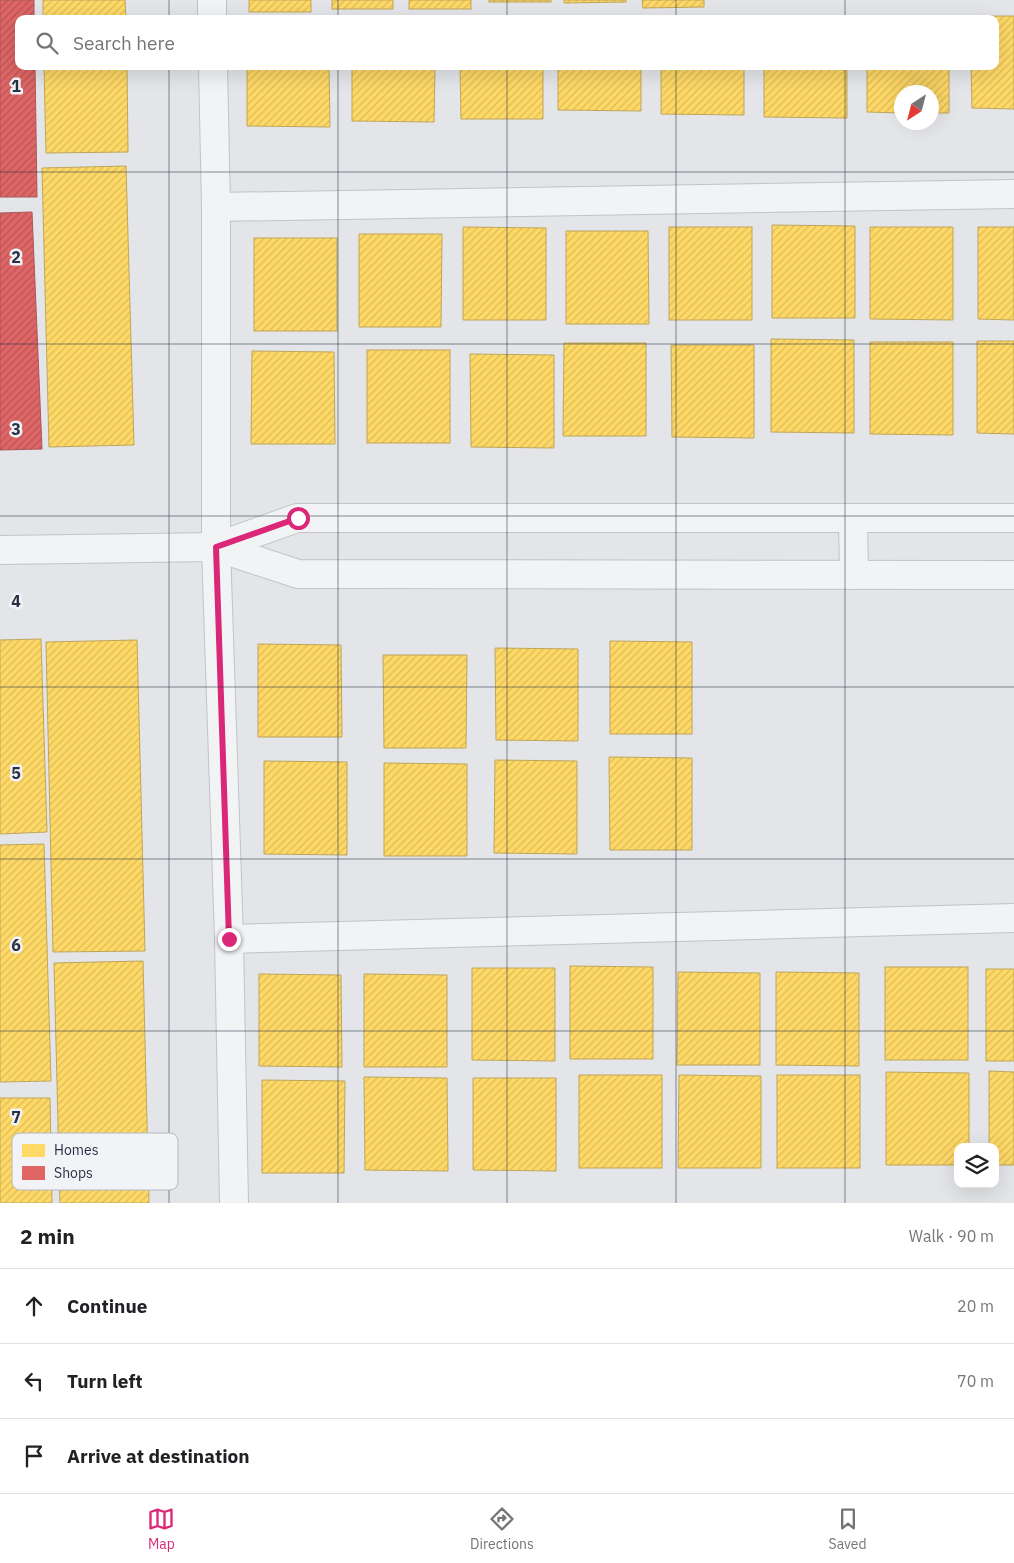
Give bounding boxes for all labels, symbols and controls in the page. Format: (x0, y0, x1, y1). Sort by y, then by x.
search box (15, 15, 999, 70)
icon: search (33, 29, 61, 57)
text: Search here (73, 31, 175, 55)
text: 1 (11, 76, 21, 96)
north arrow (894, 85, 939, 130)
text: 2 (11, 247, 21, 267)
text: 3 (11, 419, 21, 439)
route start (287, 507, 310, 530)
text: 4 (11, 591, 21, 611)
text: 5 (11, 763, 21, 783)
route end (218, 928, 241, 951)
text: 6 (11, 935, 21, 955)
text: 7 (11, 1107, 21, 1127)
legend (12, 1133, 178, 1190)
text: Homes (54, 1141, 99, 1159)
map controls (954, 1143, 999, 1188)
button: layers (954, 1143, 999, 1188)
text: Shops (54, 1164, 93, 1182)
text: 2 min (20, 1222, 75, 1250)
text: Walk · 90 m (909, 1226, 994, 1246)
icon: ahead (20, 1292, 48, 1320)
text: Continue (67, 1294, 147, 1318)
text: 20 m (957, 1296, 994, 1316)
icon: left (20, 1367, 48, 1395)
text: Turn left (67, 1369, 143, 1393)
text: 70 m (957, 1371, 994, 1391)
icon: arrive (20, 1442, 48, 1470)
text: Arrive at destination (67, 1444, 250, 1468)
tab: Map (147, 1505, 175, 1553)
tab: Directions (470, 1505, 534, 1553)
tab: Saved (829, 1505, 867, 1553)

